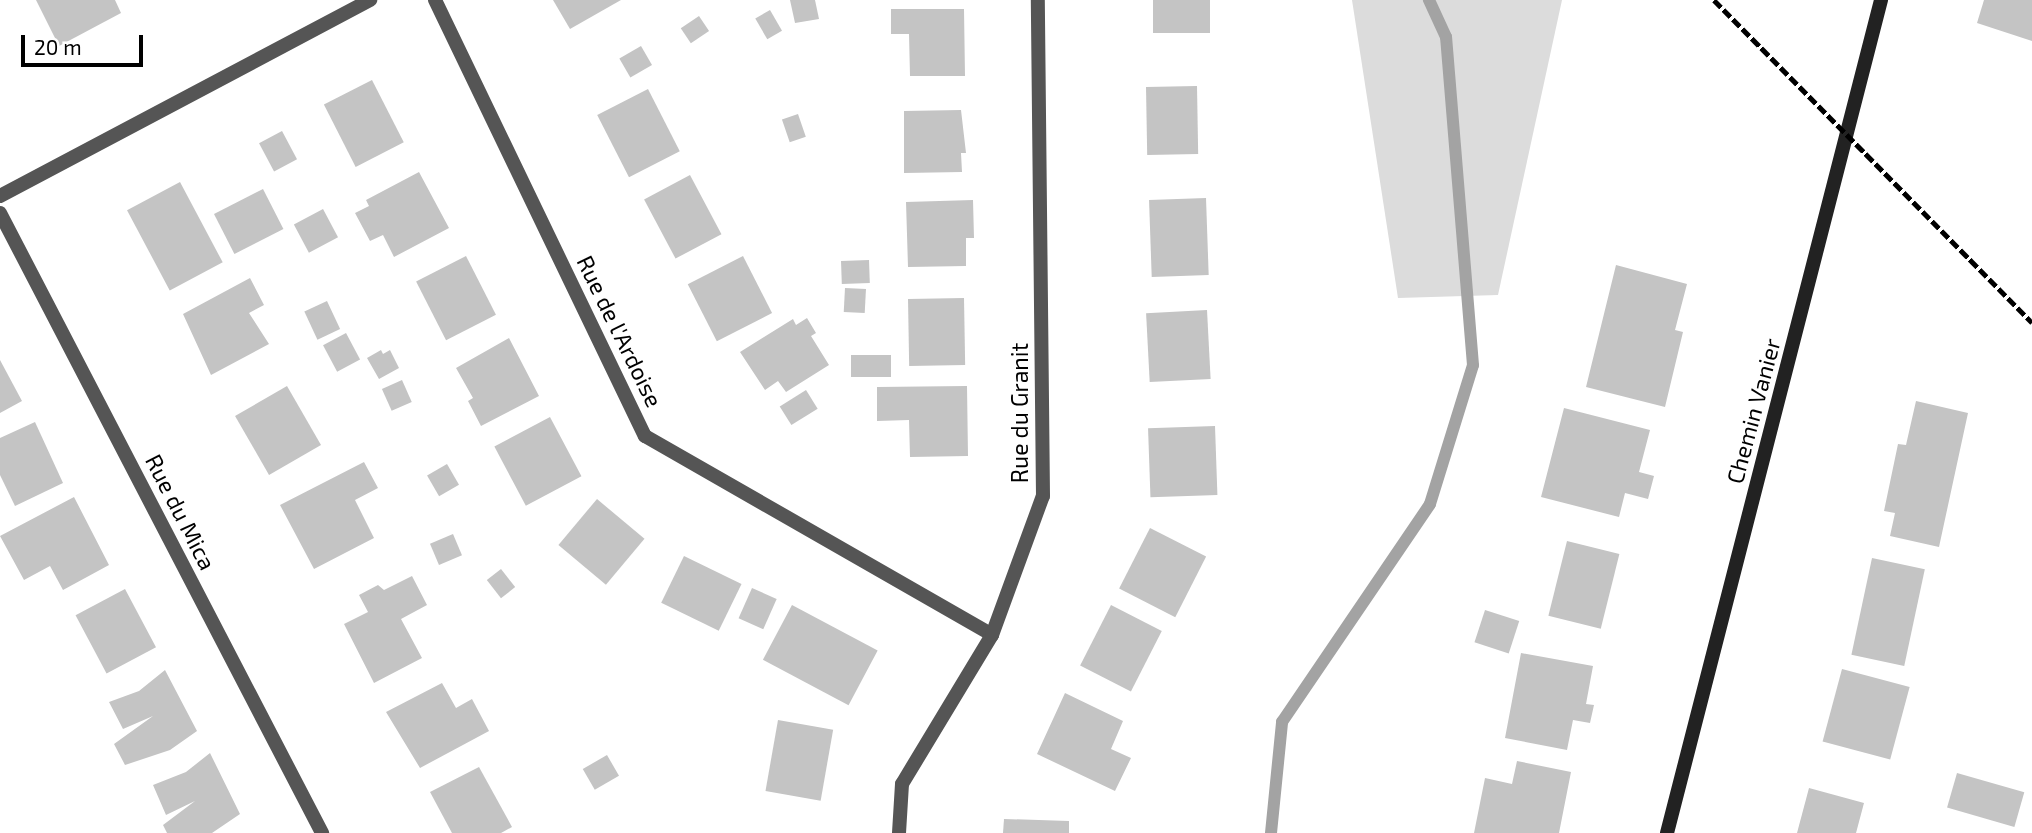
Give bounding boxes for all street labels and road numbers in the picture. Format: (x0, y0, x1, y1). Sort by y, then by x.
street label: Rue de l'Ardoise (571, 251, 669, 411)
street label: Chemin Vanier (1720, 335, 1786, 487)
street label: Rue du Granit (1005, 343, 1033, 483)
street label: Rue du Mica (140, 450, 222, 574)

